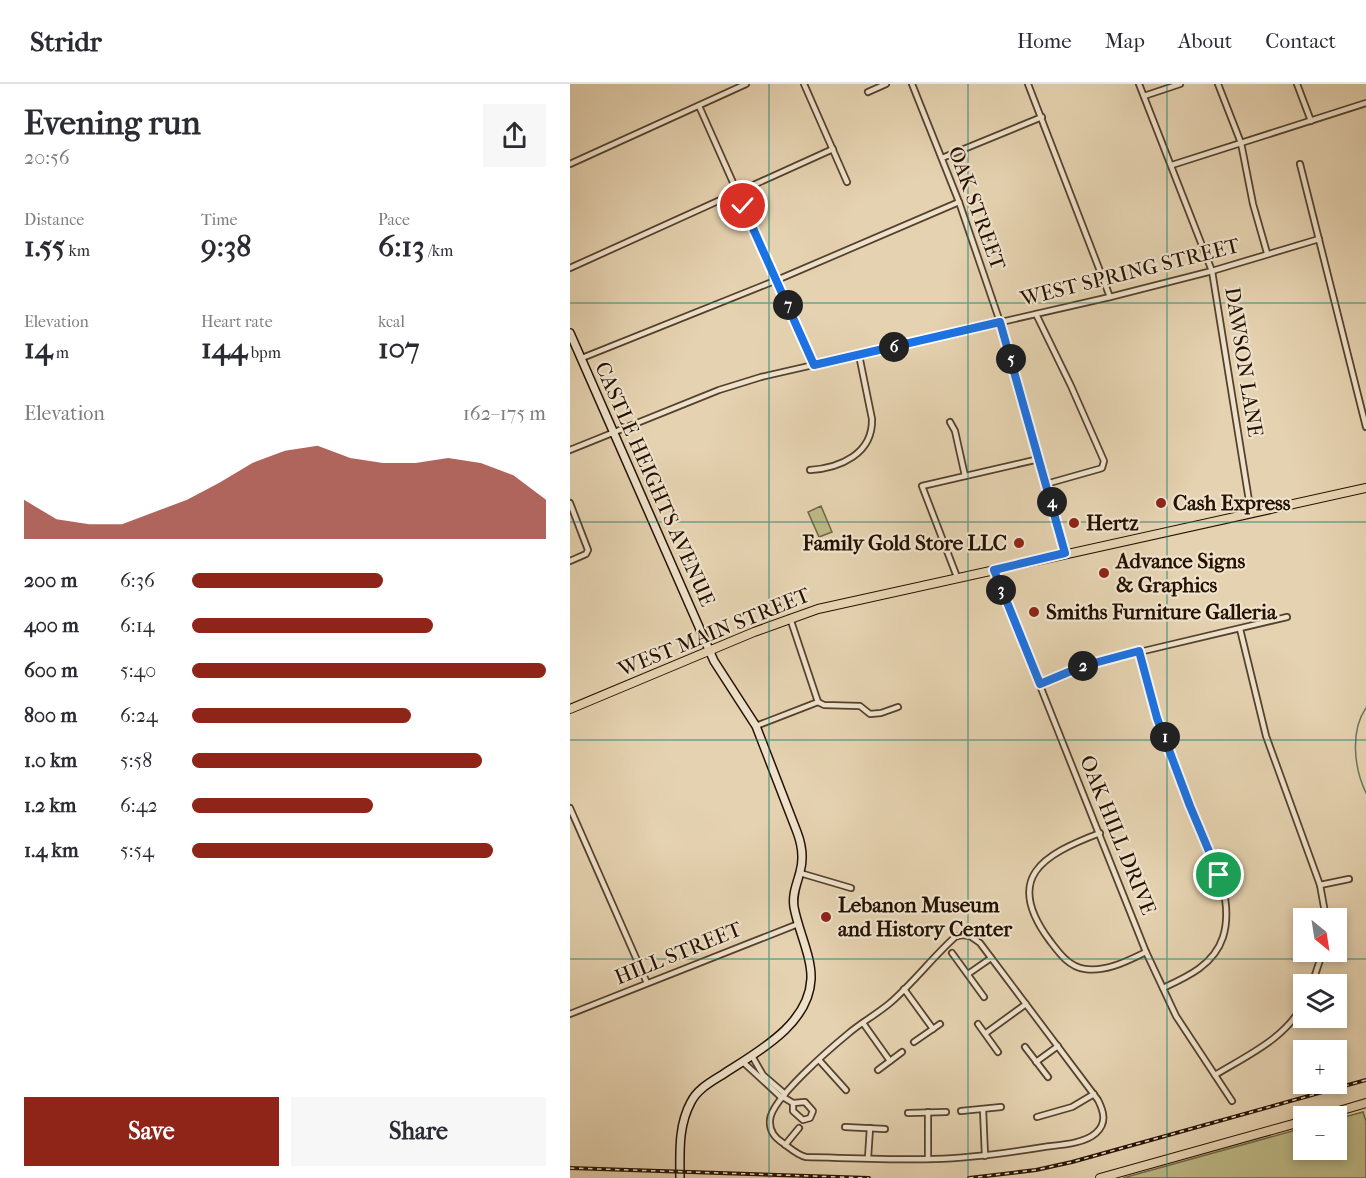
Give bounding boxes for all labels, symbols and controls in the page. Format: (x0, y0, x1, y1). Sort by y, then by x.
text: Stridr (30, 25, 102, 58)
text: Home (1017, 29, 1072, 53)
text: Map (1105, 29, 1145, 53)
text: About (1178, 29, 1232, 53)
text: Contact (1265, 29, 1336, 53)
text: Evening run (24, 104, 201, 143)
button: share (483, 104, 546, 167)
street label: OAK STREET (944, 143, 1011, 274)
text: 20:56 (24, 146, 70, 169)
pin (717, 180, 768, 231)
icon: check (726, 189, 759, 222)
text: Distance (24, 210, 84, 229)
text: Time (201, 210, 237, 229)
text: Pace (378, 210, 410, 229)
text: 1.55 (24, 229, 65, 264)
text: 9:38 (201, 229, 251, 264)
text: 6:13 (378, 229, 425, 264)
street label: WEST SPRING STREET (1017, 233, 1243, 311)
text: km (65, 241, 90, 260)
text: /km (425, 241, 453, 260)
street label: DAWSON LANE (1220, 285, 1268, 439)
pin: 7 (773, 290, 803, 320)
text: 7 (784, 295, 792, 314)
text: Elevation (24, 312, 89, 331)
text: Heart rate (201, 312, 273, 331)
text: kcal (378, 312, 405, 331)
text: 14 (24, 331, 52, 366)
text: 144 (201, 331, 247, 366)
text: 107 (378, 331, 420, 366)
pin: 6 (879, 332, 909, 362)
text: 6 (890, 337, 898, 356)
text: m (52, 343, 69, 362)
text: bpm (247, 343, 281, 362)
pin: 5 (996, 344, 1026, 374)
text: 5 (1008, 349, 1014, 368)
street label: CASTLE HEIGHTS AVENUE (590, 358, 720, 610)
text: Elevation (24, 402, 105, 425)
text: 162–175 m (463, 402, 546, 425)
pin: 4 (1037, 487, 1067, 517)
place label: Cash Express (1173, 491, 1291, 515)
text: 4 (1047, 492, 1057, 511)
marker: Cash Express (1154, 496, 1168, 510)
place label: Hertz (1086, 511, 1139, 535)
marker: Hertz (1067, 516, 1081, 530)
place label: Family Gold Store LLC (802, 531, 1007, 555)
marker: Family Gold Store LLC (1012, 536, 1026, 550)
place label: Advance Signs & Graphics (1114, 549, 1246, 597)
marker: Advance Signs & Graphics (1097, 566, 1111, 580)
text: 200 m (24, 569, 77, 592)
text: 6:36 (120, 569, 155, 592)
pin: 3 (986, 575, 1016, 605)
text: 3 (998, 580, 1004, 599)
street label: WEST MAIN STREET (614, 582, 814, 682)
place label: Smiths Furniture Galleria (1046, 600, 1278, 624)
marker: Smiths Furniture Galleria (1027, 605, 1041, 619)
text: 400 m (24, 614, 79, 637)
text: 6:14 (120, 614, 155, 637)
pin: 2 (1068, 651, 1098, 681)
text: 2 (1079, 656, 1087, 675)
text: 600 m (24, 659, 78, 682)
text: 5:40 (120, 659, 156, 682)
text: 800 m (24, 704, 77, 727)
text: 6:24 (120, 704, 158, 727)
pin: 1 (1150, 722, 1180, 752)
text: 1 (1162, 727, 1168, 746)
text: 1.0 km (24, 749, 77, 772)
text: 5:58 (120, 749, 152, 772)
street label: OAK HILL DRIVE (1075, 752, 1161, 918)
text: 1.2 km (24, 794, 77, 817)
text: 6:42 (120, 794, 158, 817)
text: 1.4 km (24, 839, 79, 862)
text: 5:54 (120, 839, 154, 862)
pin (1193, 849, 1244, 900)
icon: arrive (1202, 858, 1235, 891)
place label: Lebanon Museum and History Center (838, 893, 1013, 941)
north arrow (1293, 908, 1347, 962)
map controls (1293, 908, 1347, 1160)
marker: Lebanon Museum and History Center (819, 910, 833, 924)
street label: HILL STREET (611, 916, 746, 989)
button: layers (1293, 974, 1347, 1028)
button: + (1293, 1040, 1347, 1094)
button: Save (24, 1097, 279, 1166)
button: Share (291, 1097, 546, 1166)
button: − (1293, 1106, 1347, 1160)

